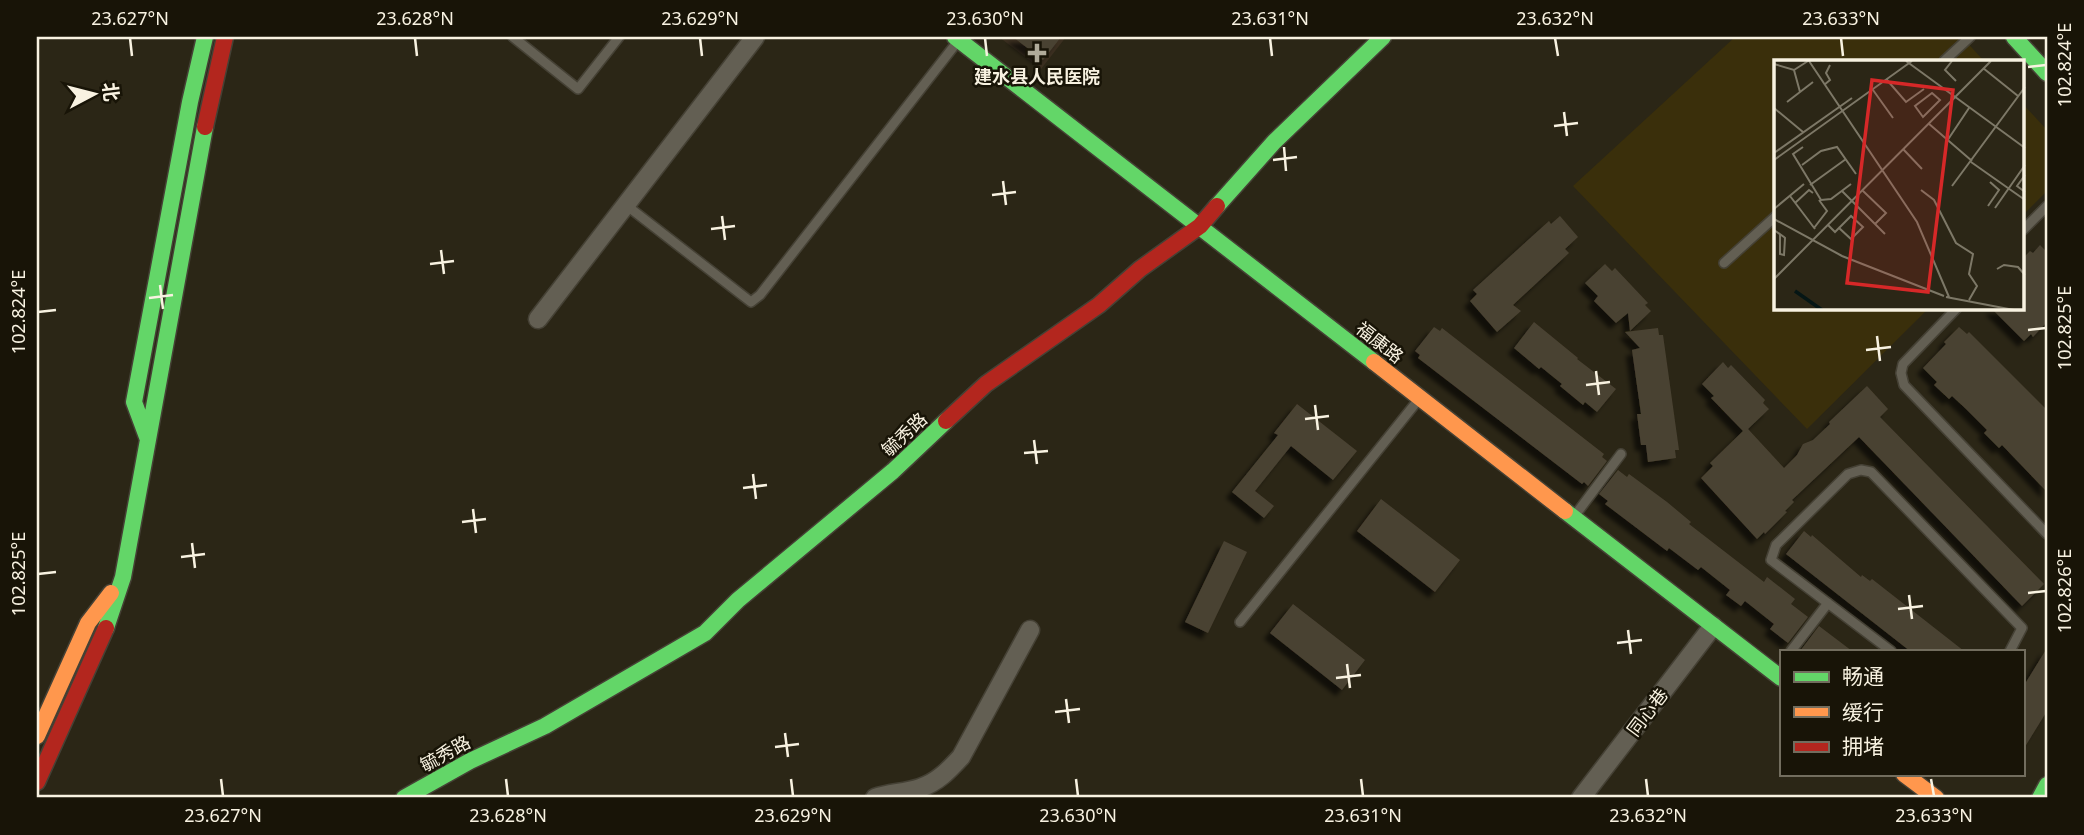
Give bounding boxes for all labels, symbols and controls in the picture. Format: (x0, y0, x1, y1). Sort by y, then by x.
text: 23.627°N (91, 6, 169, 30)
text: 23.628°N (376, 6, 454, 30)
text: 23.629°N (661, 6, 739, 30)
text: 23.630°N (946, 6, 1024, 30)
text: 23.631°N (1231, 6, 1309, 30)
text: 23.632°N (1516, 6, 1594, 30)
text: 23.633°N (1802, 6, 1880, 30)
text: 102.824°E (2052, 23, 2076, 107)
marker: 建水县人民医院 (1027, 43, 1047, 63)
north arrow (60, 60, 130, 130)
inset map (1774, 60, 2024, 310)
place label: 建水县人民医院 (974, 64, 1100, 88)
text: 北 (97, 81, 125, 103)
text: 102.824°E (6, 270, 30, 354)
text: 102.825°E (2052, 286, 2076, 370)
street label: 福康路 (1351, 316, 1409, 368)
street label: 毓秀路 (876, 407, 932, 461)
text: 102.825°E (6, 532, 30, 616)
text: 102.826°E (2052, 549, 2076, 633)
legend (1780, 650, 2024, 776)
text: 畅通 (1842, 662, 1884, 690)
street label: 同心巷 (1621, 683, 1673, 741)
text: 缓行 (1842, 698, 1884, 726)
street label: 毓秀路 (416, 729, 474, 777)
text: 拥堵 (1842, 732, 1884, 760)
text: 23.627°N (184, 803, 262, 827)
text: 23.628°N (469, 803, 547, 827)
text: 23.629°N (754, 803, 832, 827)
text: 23.630°N (1039, 803, 1117, 827)
text: 23.631°N (1324, 803, 1402, 827)
text: 23.632°N (1609, 803, 1687, 827)
text: 23.633°N (1895, 803, 1973, 827)

